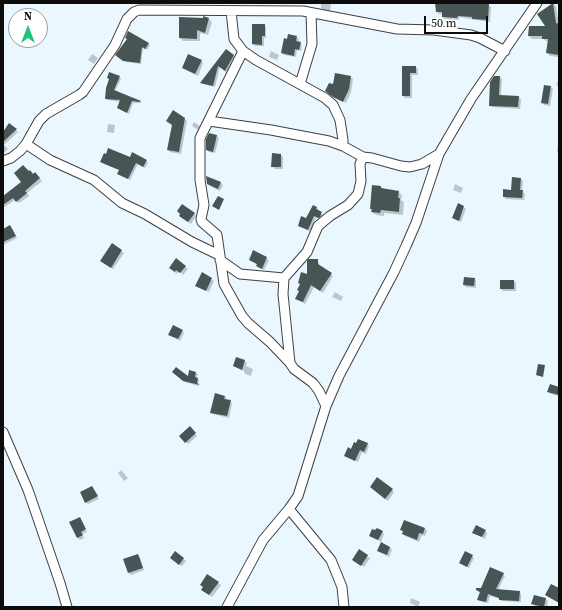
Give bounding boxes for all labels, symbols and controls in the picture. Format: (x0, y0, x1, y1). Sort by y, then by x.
north arrow (8, 8, 48, 48)
scale bar (426, 8, 490, 34)
text: N (24, 9, 32, 24)
text: 50 m (431, 15, 457, 31)

